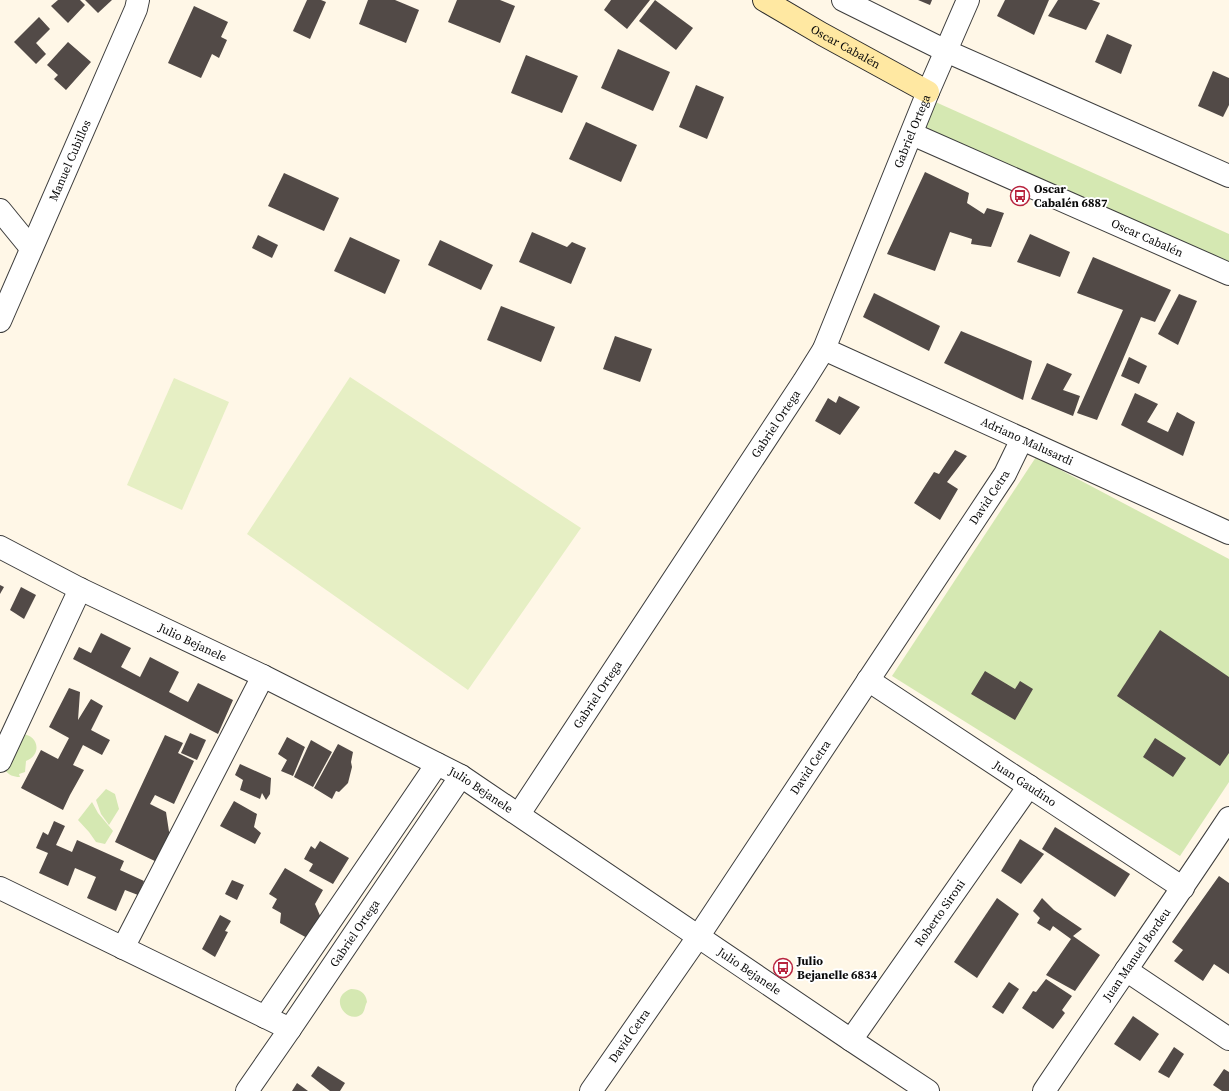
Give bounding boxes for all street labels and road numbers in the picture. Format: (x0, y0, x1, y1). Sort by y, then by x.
street label: Oscar Cabalén (808, 21, 883, 72)
street label: Gabriel Ortega (890, 91, 935, 171)
street label: Manuel Cubillos (45, 117, 95, 204)
street label: Oscar Cabalén (1109, 215, 1186, 261)
street label: Gabriel Ortega (748, 386, 804, 461)
street label: Adriano Malusardi (978, 413, 1076, 469)
street label: David Cetra (966, 467, 1014, 528)
street label: Julio Bejanele (155, 619, 229, 666)
street label: Gabriel Ortega (569, 657, 626, 732)
street label: David Cetra (787, 736, 835, 798)
street label: Juan Gaudino (989, 756, 1060, 811)
street label: Julio Bejanele (445, 763, 516, 817)
street label: Roberto Sironi (911, 876, 969, 950)
street label: Gabriel Ortega (326, 896, 384, 970)
street label: Juan Manuel Bordeu (1099, 905, 1174, 1005)
street label: Julio Bejanele (713, 943, 784, 998)
street label: David Cetra (605, 1005, 654, 1066)

